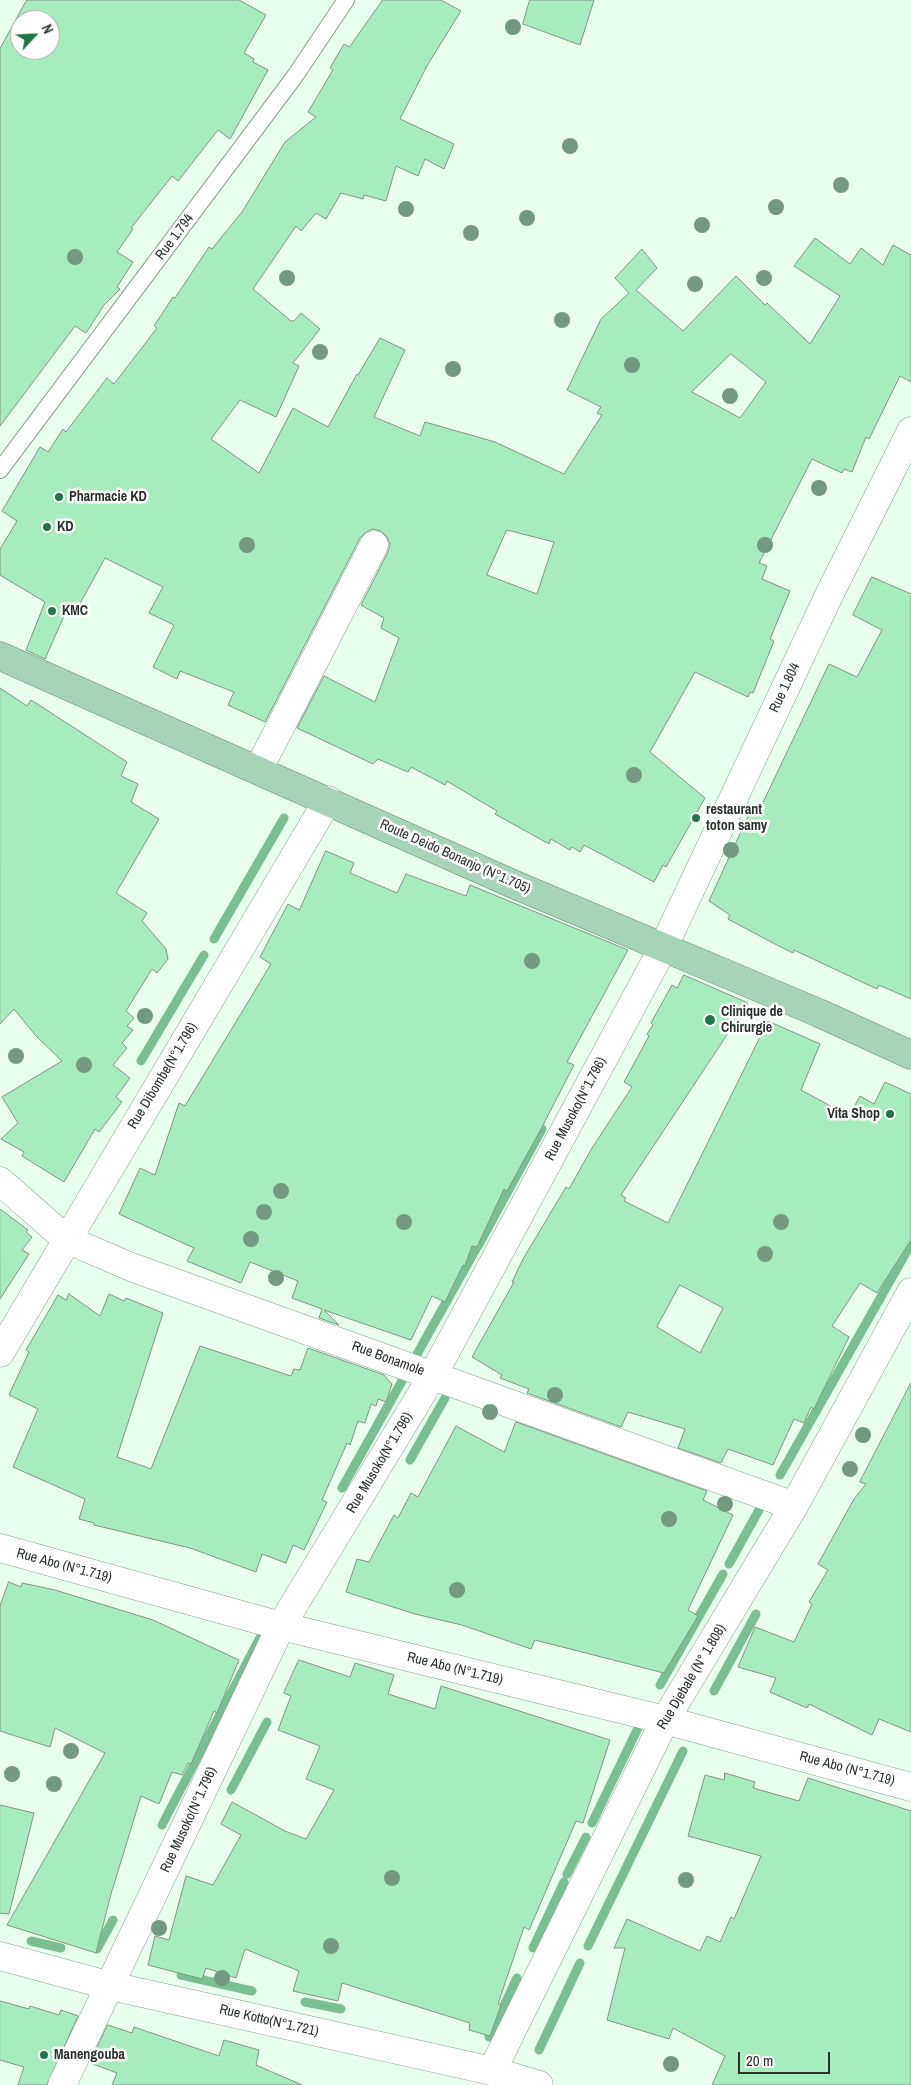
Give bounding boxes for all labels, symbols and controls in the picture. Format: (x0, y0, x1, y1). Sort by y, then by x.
north arrow (10, 10, 60, 60)
text: N (38, 22, 58, 37)
street label: Rue 1.794 (152, 211, 198, 263)
place label: Pharmacie KD (69, 489, 147, 505)
marker: Pharmacie KD (53, 491, 65, 503)
place label: KD (57, 519, 74, 535)
marker: KD (41, 521, 53, 533)
place label: KMC (62, 603, 88, 619)
marker: KMC (46, 605, 58, 617)
street label: Rue 1.804 (766, 660, 804, 716)
place label: restaurant toton samy (706, 802, 767, 834)
marker: restaurant toton samy (690, 812, 702, 824)
street label: Route Deido Bonanjo (N°1.705) (377, 816, 533, 898)
place label: Clinique de Chirurgie (721, 1004, 783, 1036)
marker: Clinique de Chirurgie (703, 1013, 717, 1027)
street label: Rue Dibombe(N°1.796) (125, 1020, 201, 1132)
street label: Rue Musoko(N°1.796) (542, 1054, 610, 1164)
place label: Vita Shop (827, 1106, 880, 1122)
marker: Vita Shop (884, 1108, 896, 1120)
street label: Rue Bonamole (349, 1338, 427, 1380)
street label: Rue Musoko(N°1.796) (343, 1410, 417, 1516)
street label: Rue Abo (N°1.719) (14, 1545, 114, 1587)
street label: Rue Djebale (N° 1.808) (654, 1621, 730, 1733)
street label: Rue Abo (N°1.719) (405, 1649, 505, 1689)
street label: Rue Abo (N°1.719) (797, 1748, 897, 1790)
street label: Rue Musoko(N°1.796) (157, 1764, 221, 1876)
street label: Rue Kotto(N°1.721) (218, 2001, 320, 2041)
scale bar (741, 2042, 834, 2074)
place label: Manengouba (54, 2047, 125, 2063)
marker: Manengouba (38, 2049, 50, 2061)
text: 20 m (746, 2050, 773, 2071)

